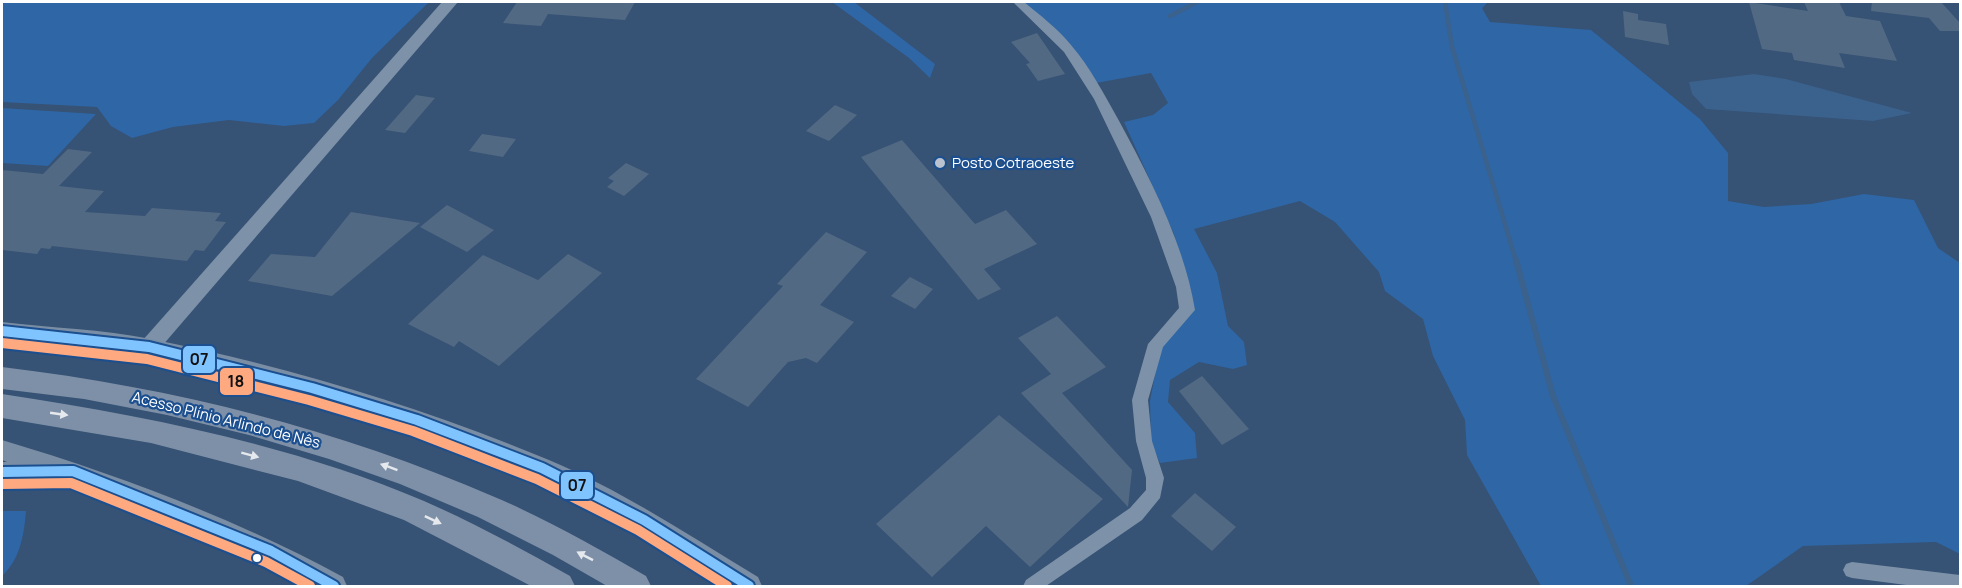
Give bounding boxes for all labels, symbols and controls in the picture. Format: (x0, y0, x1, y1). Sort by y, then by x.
place label: Posto Cotraoeste (952, 152, 1075, 173)
marker: Posto Cotraoeste (933, 156, 947, 170)
line badge: 07 (182, 345, 216, 374)
text: 07 (189, 348, 209, 370)
line badge: 18 (219, 367, 254, 396)
text: 18 (228, 370, 244, 392)
street label: Acesso Plínio Arlindo de Nês (130, 386, 323, 453)
one-way arrow (50, 410, 69, 419)
one-way arrow (241, 451, 259, 461)
one-way arrow (380, 462, 398, 471)
line badge: 07 (560, 471, 594, 500)
text: 07 (567, 474, 587, 496)
one-way arrow (425, 516, 442, 525)
unlabelled marker (251, 552, 263, 564)
one-way arrow (577, 552, 594, 561)

